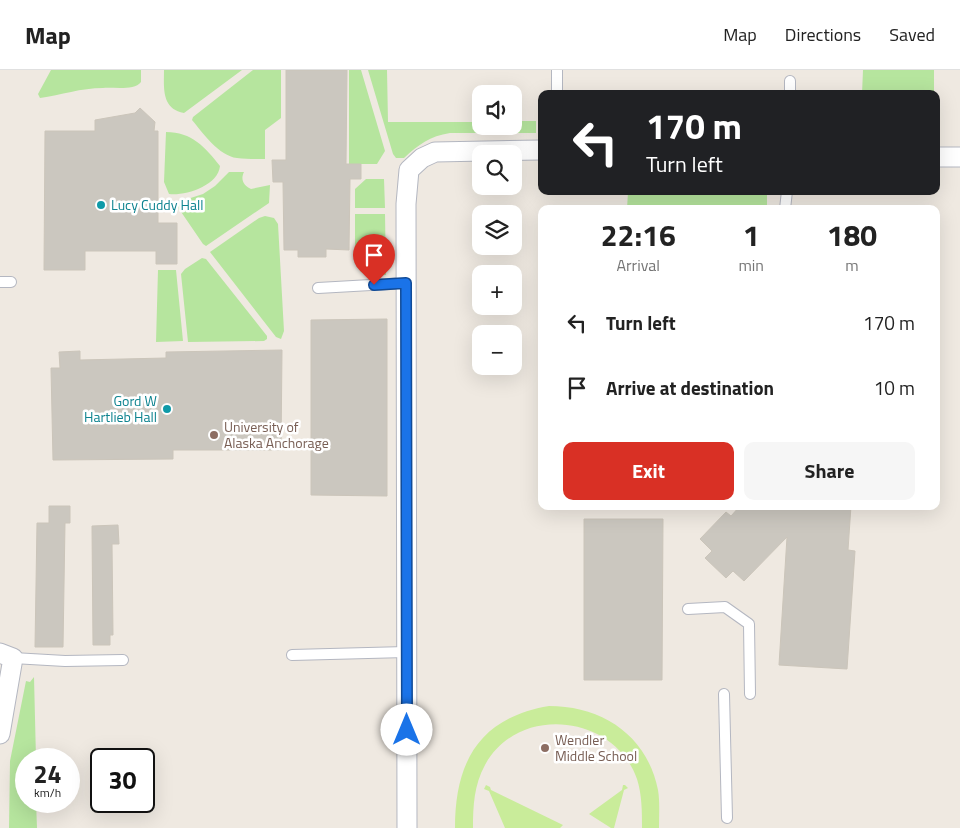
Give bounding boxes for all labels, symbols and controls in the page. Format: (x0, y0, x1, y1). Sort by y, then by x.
text: Map (25, 17, 71, 53)
text: Map (723, 21, 757, 48)
text: Directions (785, 21, 861, 48)
text: Saved (889, 21, 935, 48)
map controls (472, 85, 522, 375)
button: sound (472, 85, 522, 135)
text: 170 m (646, 99, 742, 153)
icon: left (563, 110, 628, 175)
button: search (472, 145, 522, 195)
text: Turn left (646, 147, 723, 181)
place label: Lucy Cuddy Hall (111, 194, 204, 215)
marker: Lucy Cuddy Hall (95, 199, 107, 211)
button: layers (472, 205, 522, 255)
text: 22:16 (601, 212, 676, 258)
text: 1 (743, 212, 760, 258)
text: 180 (827, 212, 877, 258)
pin (353, 234, 395, 285)
icon: arrive (360, 241, 388, 269)
text: Arrival (617, 253, 660, 277)
text: min (738, 253, 764, 277)
text: m (845, 253, 859, 277)
button: + (472, 265, 522, 315)
text: Turn left (606, 308, 676, 337)
text: 170 m (863, 308, 915, 337)
icon: left (563, 309, 591, 337)
button: − (472, 325, 522, 375)
text: Arrive at destination (606, 373, 774, 402)
text: 10 m (874, 373, 915, 402)
icon: arrive (563, 374, 591, 402)
place label: Gord W Hartlieb Hall (84, 390, 157, 427)
marker: Gord W Hartlieb Hall (161, 403, 173, 415)
place label: University of Alaska Anchorage (224, 416, 329, 453)
marker: University of Alaska Anchorage (208, 429, 220, 441)
button: Exit (563, 442, 734, 500)
button: Share (744, 442, 915, 500)
position arrow (380, 703, 432, 755)
place label: Wendler Middle School (555, 729, 637, 766)
marker: Wendler Middle School (539, 742, 551, 754)
speed limit sign: 30 (90, 748, 155, 813)
text: 24 (33, 755, 62, 793)
text: km/h (34, 783, 61, 802)

